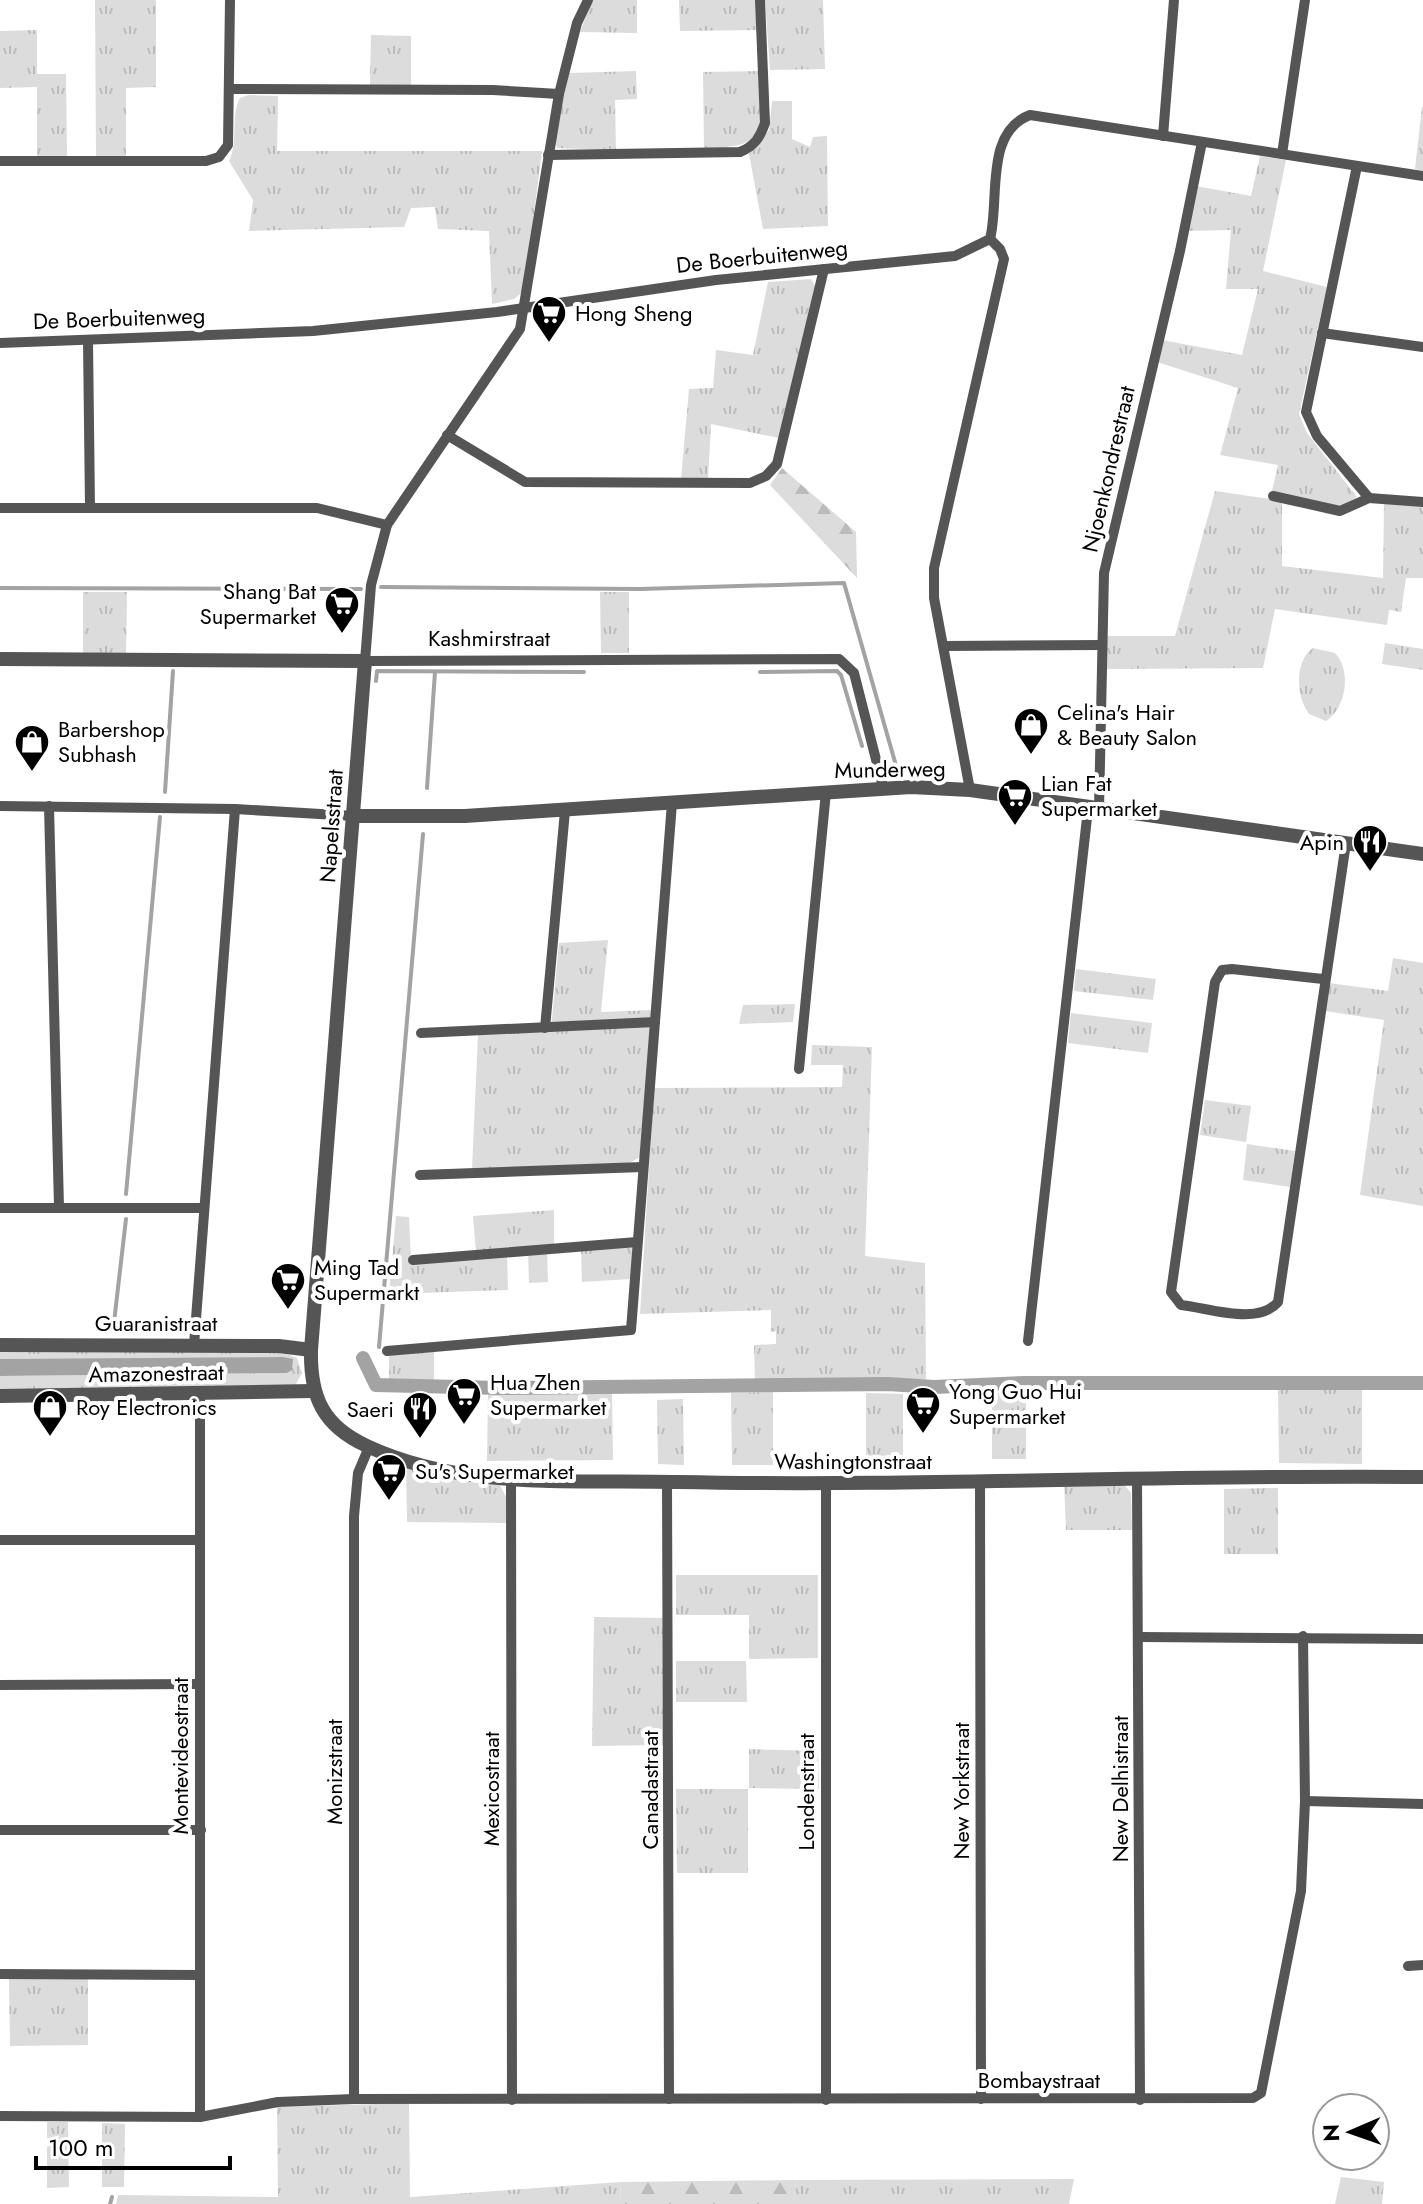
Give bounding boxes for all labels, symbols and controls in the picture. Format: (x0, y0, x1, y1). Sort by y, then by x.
street label: De Boerbuitenweg (675, 231, 849, 281)
supermarket icon: Hong Sheng (530, 294, 568, 344)
place label: Hong Sheng (575, 297, 692, 329)
street label: De Boerbuitenweg (32, 299, 206, 337)
street label: Njoenkondrestraat (1073, 382, 1143, 555)
place label: Shang Bat Supermarket (200, 575, 317, 632)
supermarket icon: Shang Bat Supermarket (323, 585, 361, 635)
street label: Kashmirstraat (428, 622, 551, 654)
place label: Celina's Hair & Beauty Salon (1057, 696, 1197, 753)
shop icon: Celina's Hair & Beauty Salon (1012, 706, 1050, 756)
place label: Barbershop Subhash (58, 713, 165, 770)
shop icon: Barbershop Subhash (13, 723, 51, 773)
street label: Munderweg (834, 752, 946, 786)
place label: Lian Fat Supermarket (1041, 767, 1158, 824)
street label: Napelsstraat (311, 768, 351, 884)
supermarket icon: Lian Fat Supermarket (996, 777, 1034, 827)
restaurant icon: Apin (1351, 823, 1389, 873)
place label: Apin (1300, 826, 1344, 858)
place label: Ming Tad Supermarkt (314, 1251, 420, 1308)
supermarket icon: Ming Tad Supermarkt (269, 1261, 307, 1311)
street label: Guaranistraat (95, 1307, 218, 1339)
street label: Amazonestraat (88, 1356, 225, 1390)
place label: Hua Zhen Supermarket (490, 1366, 607, 1423)
place label: Yong Guo Hui Supermarket (949, 1375, 1082, 1432)
supermarket icon: Hua Zhen Supermarket (445, 1376, 483, 1426)
supermarket icon: Yong Guo Hui Supermarket (904, 1385, 942, 1435)
shop icon: Roy Electronics (31, 1388, 69, 1438)
restaurant icon: Saeri (401, 1390, 439, 1440)
place label: Roy Electronics (76, 1391, 217, 1423)
place label: Saeri (347, 1393, 394, 1425)
street label: Washingtonstraat (774, 1445, 932, 1477)
supermarket icon: Su's Supermarket (370, 1452, 408, 1502)
place label: Su's Supermarket (415, 1455, 574, 1487)
street label: Montevideostraat (164, 1677, 196, 1835)
street label: New Delhistraat (1104, 1715, 1136, 1862)
street label: Monizstraat (318, 1719, 350, 1825)
street label: New Yorkstraat (945, 1722, 977, 1860)
street label: Canadastraat (634, 1730, 666, 1850)
street label: Mexicostraat (475, 1731, 507, 1846)
street label: Londenstraat (790, 1733, 822, 1851)
street label: Bombaystraat (978, 2064, 1101, 2096)
north arrow (1311, 2092, 1391, 2172)
scale bar (36, 2120, 230, 2170)
text: N (1315, 2123, 1347, 2142)
text: 100 m (48, 2130, 114, 2165)

